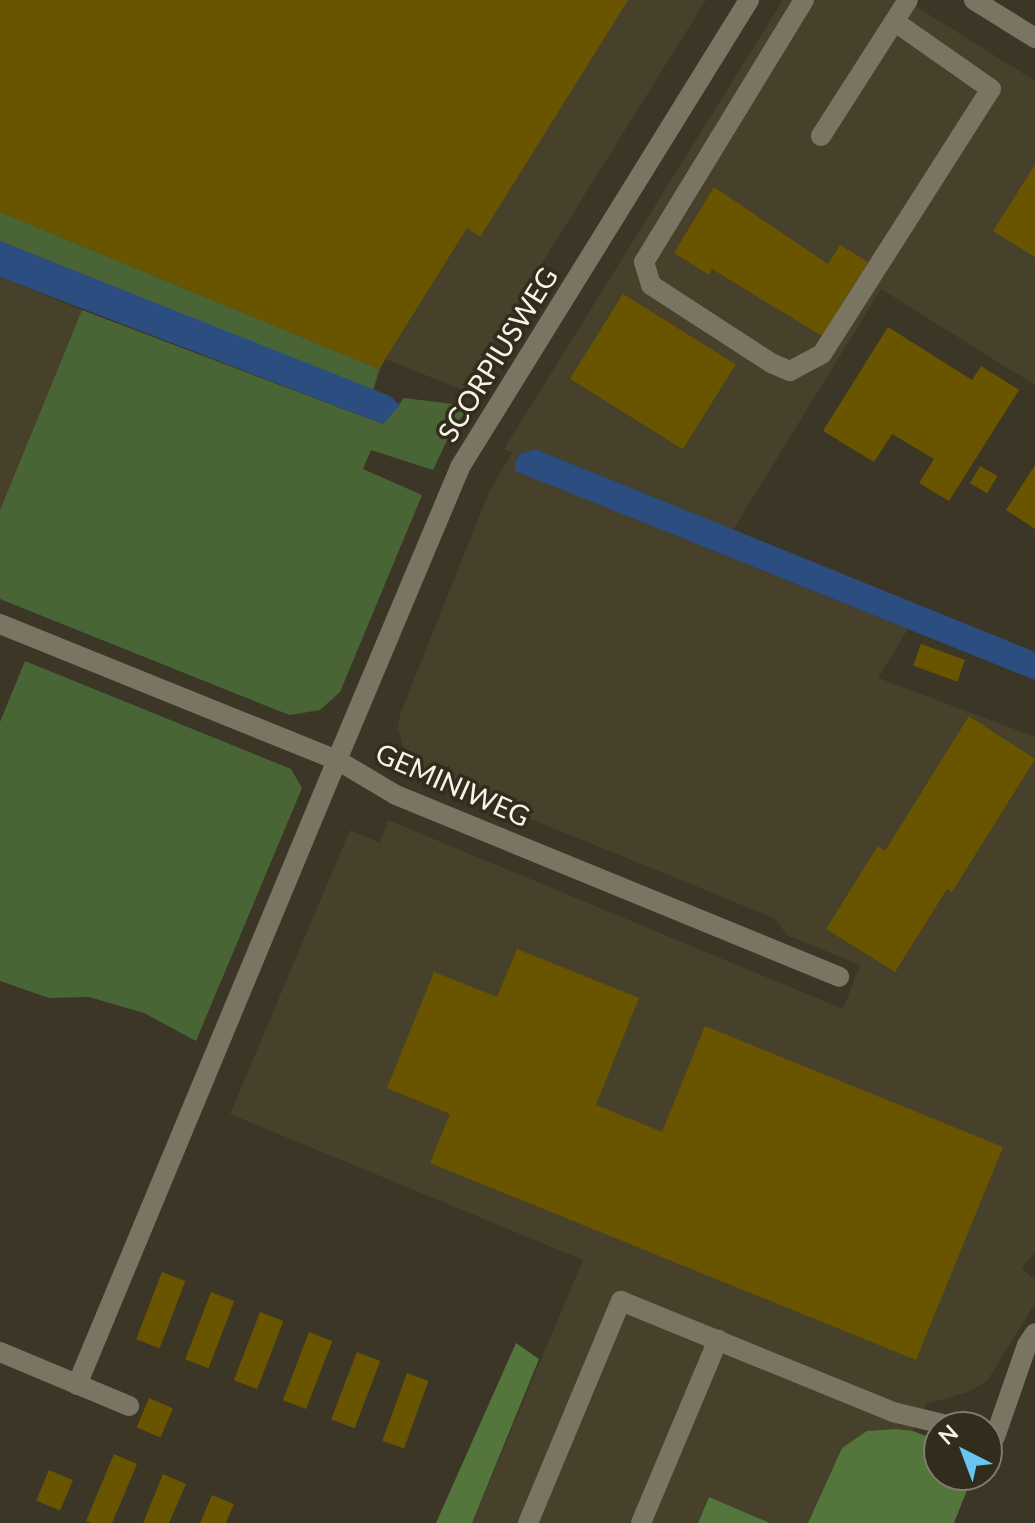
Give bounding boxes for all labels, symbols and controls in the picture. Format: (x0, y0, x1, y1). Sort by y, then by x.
street label: SCORPIUSWEG (430, 261, 564, 447)
street label: GEMINIWEG (371, 735, 535, 833)
north arrow (923, 1411, 1003, 1491)
text: N (933, 1419, 963, 1450)

